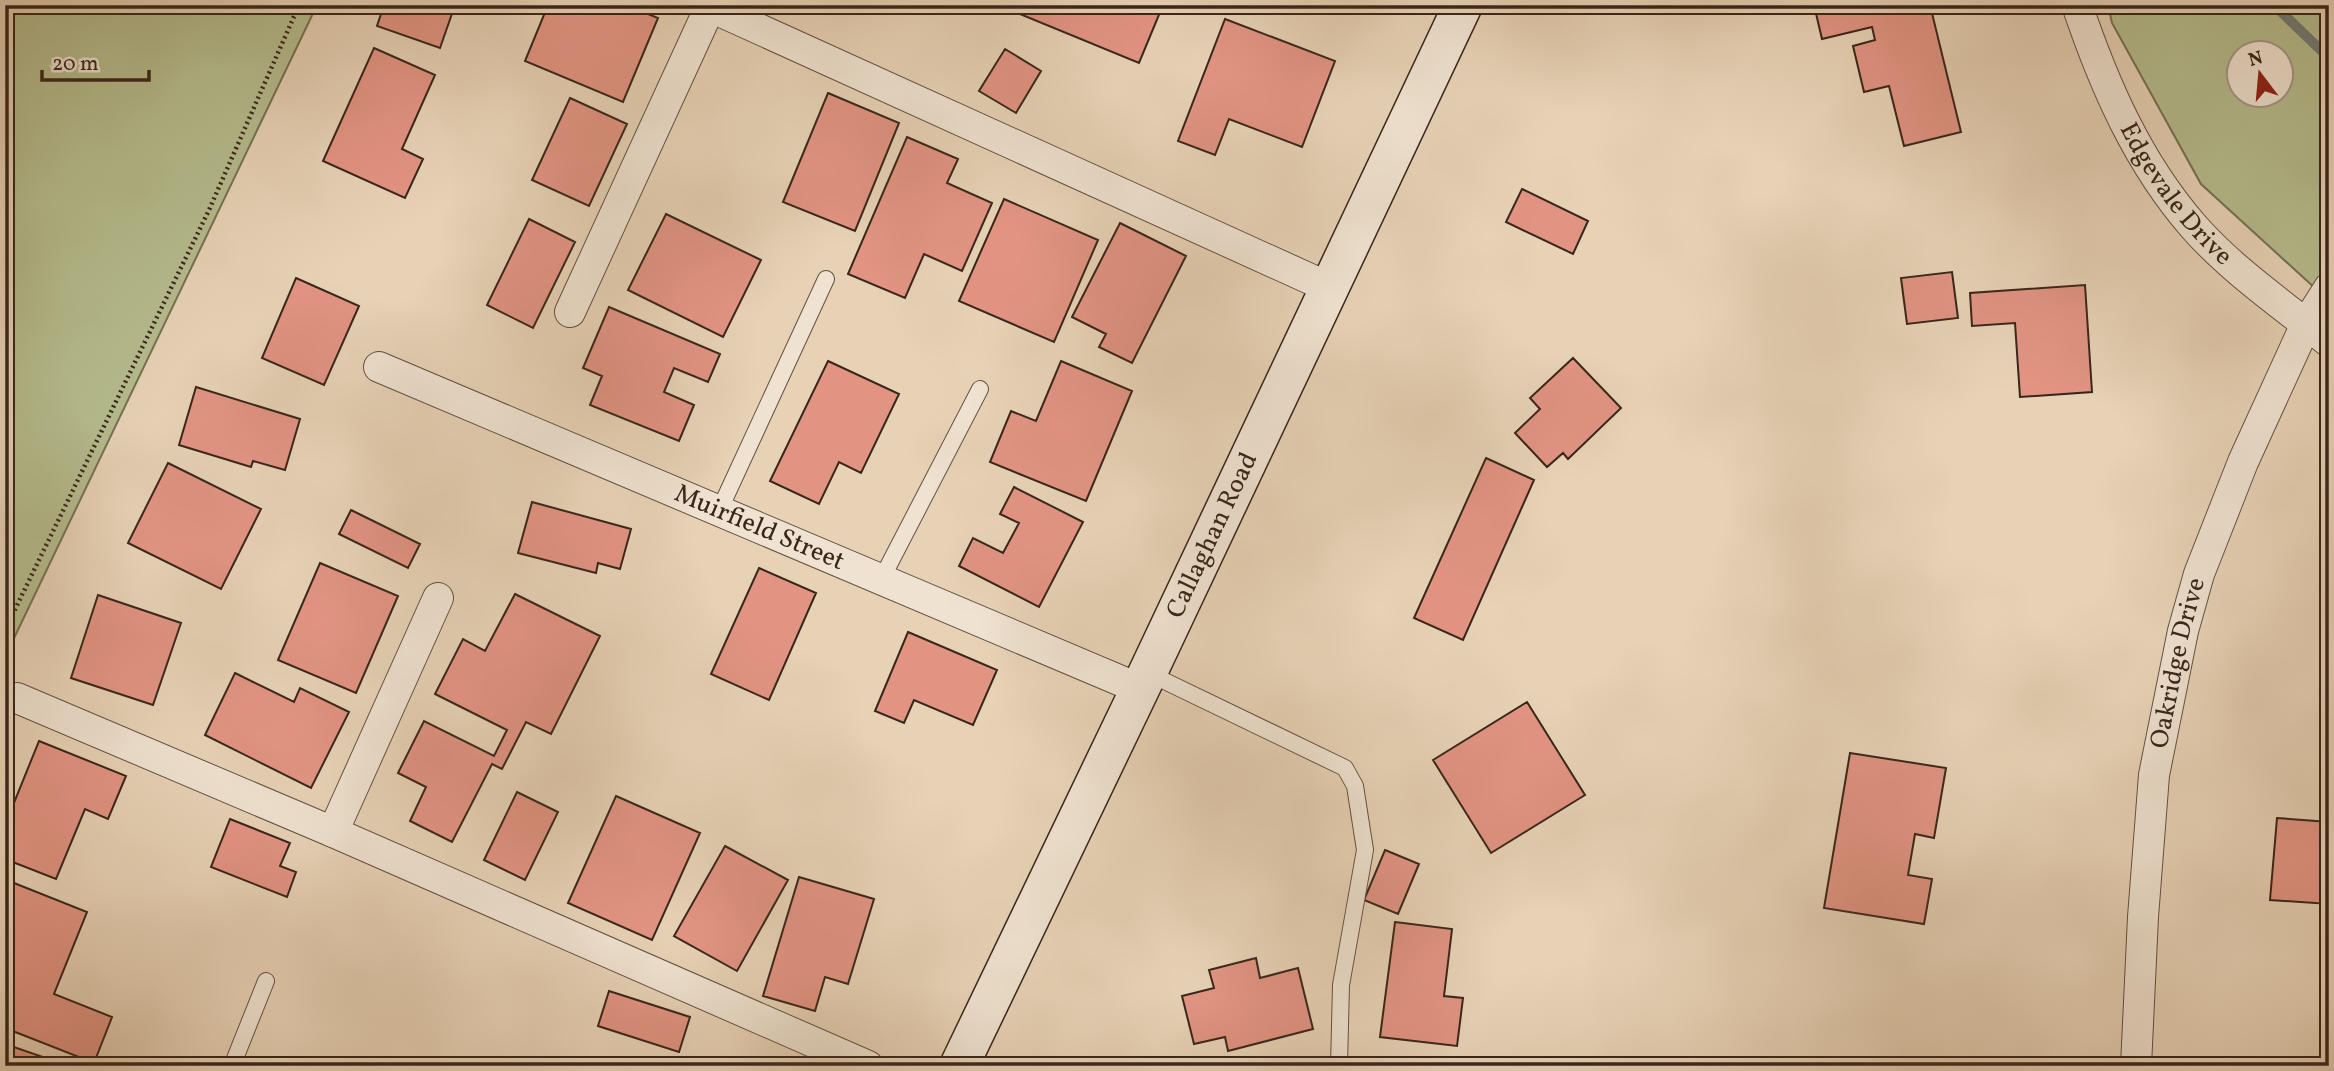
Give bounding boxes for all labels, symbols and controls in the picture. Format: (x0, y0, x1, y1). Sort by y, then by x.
scale bar (42, 38, 149, 82)
north arrow (2226, 38, 2296, 108)
text: N (2246, 45, 2266, 74)
text: 20 m (52, 50, 98, 79)
street label: Edgevale Drive (2110, 116, 2240, 274)
street label: Callaghan Road (1158, 447, 1267, 624)
street label: Muirfield Street (669, 476, 850, 580)
street label: Oakridge Drive (2142, 574, 2215, 752)

